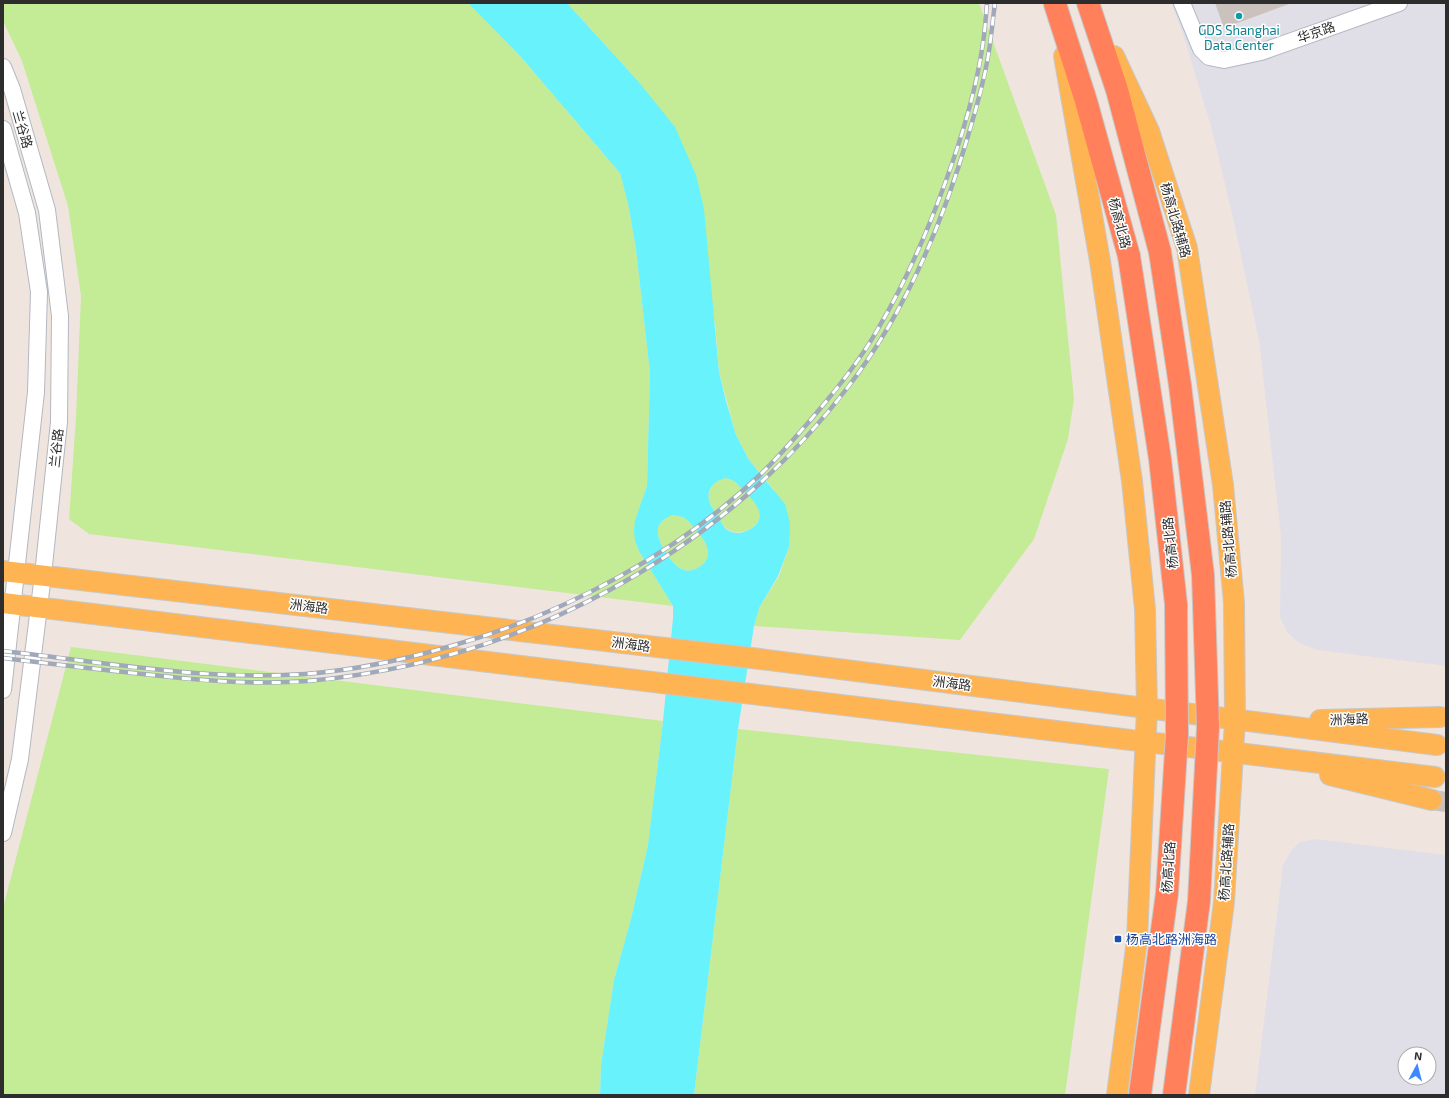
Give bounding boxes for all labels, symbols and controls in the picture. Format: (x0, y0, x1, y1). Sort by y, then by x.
marker: GDS Shanghai Data Center (1234, 11, 1244, 21)
street label: 华京路 (1295, 18, 1337, 46)
place label: GDS Shanghai Data Center (1198, 22, 1280, 53)
street label: 兰谷路 (10, 108, 36, 150)
street label: 杨高北路辅路 (1158, 180, 1194, 260)
street label: 杨高北路 (1106, 196, 1134, 250)
street label: 兰谷路 (46, 428, 66, 468)
street label: 杨高北路辅路 (1217, 499, 1239, 579)
street label: 杨高北路 (1159, 516, 1181, 570)
street label: 洲海路 (289, 596, 329, 616)
street label: 洲海路 (611, 634, 651, 654)
street label: 洲海路 (932, 673, 972, 693)
street label: 洲海路 (1329, 710, 1369, 728)
street label: 杨高北路辅路 (1215, 823, 1237, 901)
street label: 杨高北路 (1158, 840, 1178, 894)
place label: 杨高北路洲海路 (1126, 931, 1217, 947)
marker: 杨高北路洲海路 (1113, 934, 1123, 944)
north arrow (1397, 1046, 1437, 1086)
text: N (1414, 1049, 1423, 1063)

